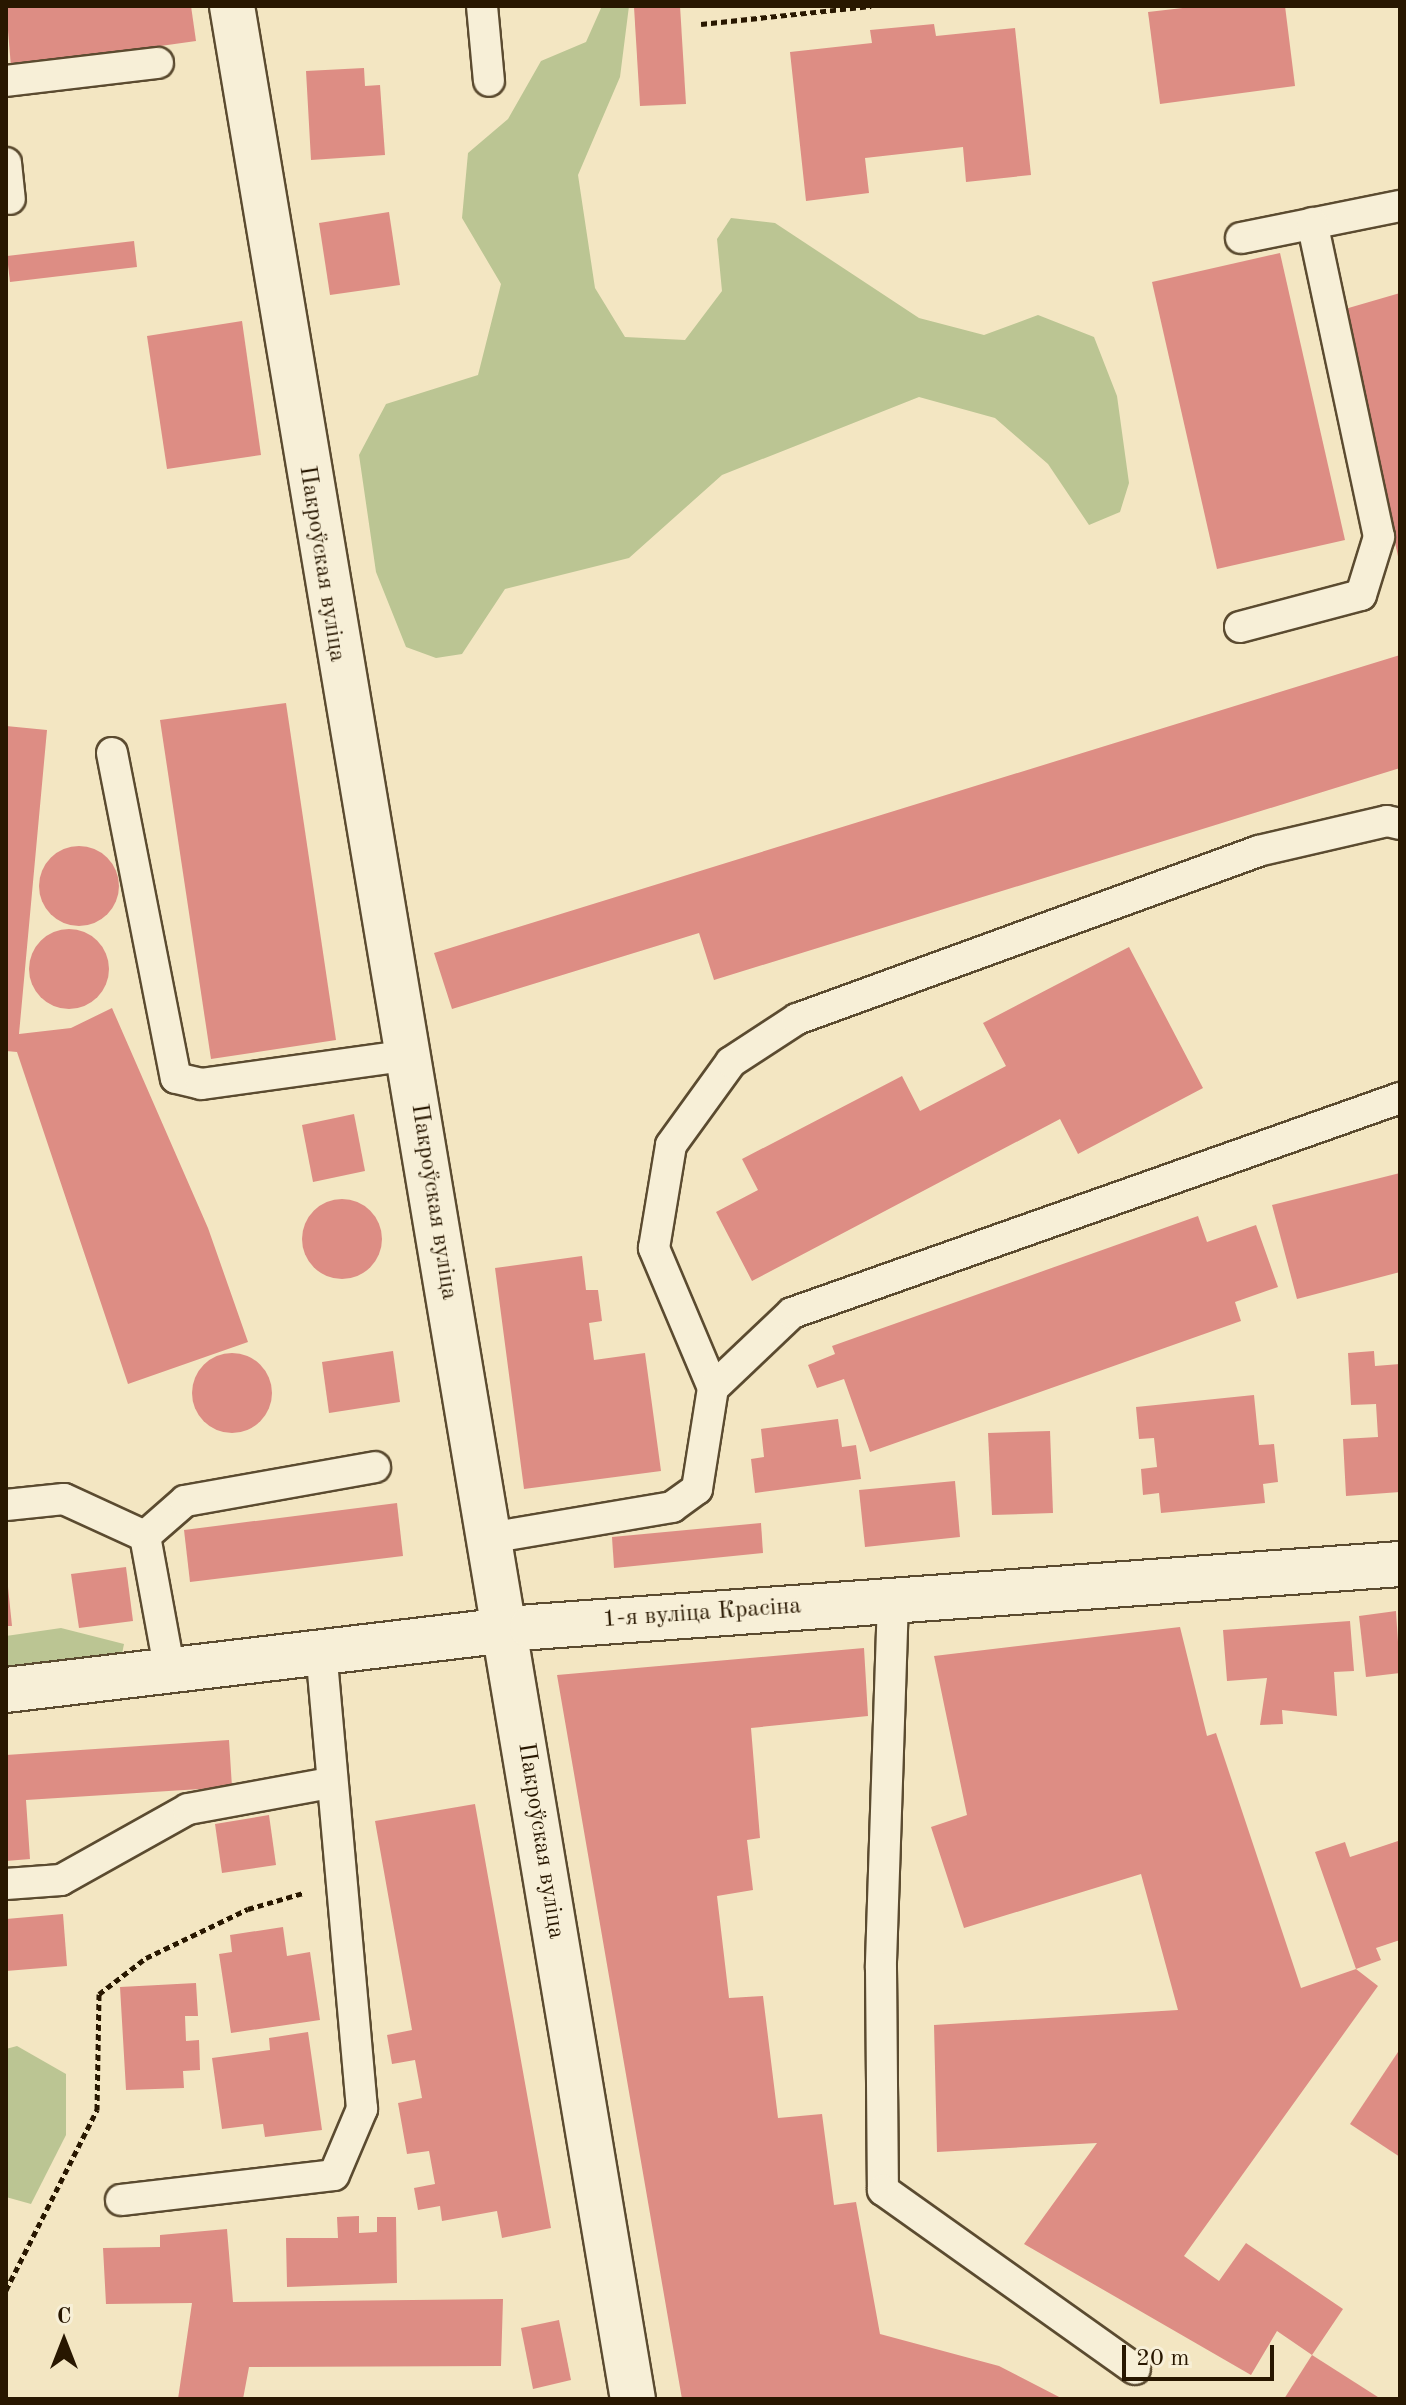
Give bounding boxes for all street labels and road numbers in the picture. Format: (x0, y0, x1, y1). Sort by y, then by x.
street label: Пакроўская вуліца (291, 464, 351, 664)
street label: Пакроўская вуліца (403, 1102, 463, 1302)
street label: 1-я вуліца Красіна (602, 1593, 802, 1635)
street label: Пакроўская вуліца (510, 1741, 570, 1941)

